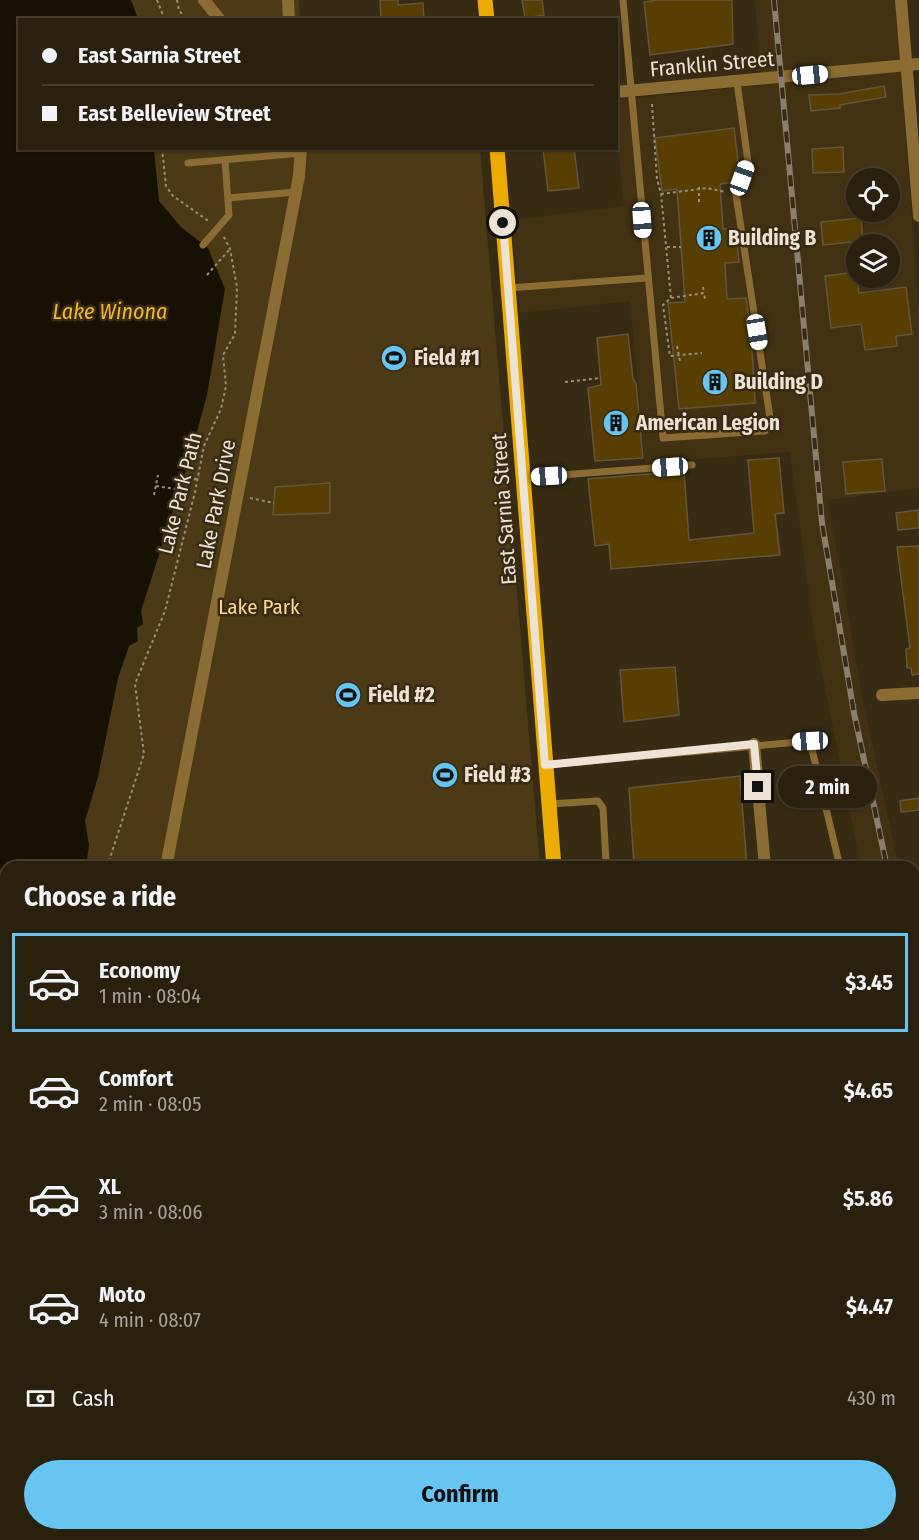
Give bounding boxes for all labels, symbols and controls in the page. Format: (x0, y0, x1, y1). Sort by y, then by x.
text: East Sarnia Street (78, 42, 241, 69)
street label: Franklin Street (649, 46, 775, 82)
car (791, 64, 829, 86)
text: East Belleview Street (78, 100, 271, 127)
car (727, 158, 757, 198)
map controls (846, 168, 900, 288)
button: locate (846, 168, 900, 222)
car (632, 201, 652, 239)
route start (489, 209, 516, 236)
building icon: Building B (694, 223, 724, 253)
place label: Building B (728, 225, 816, 251)
button: layers (846, 234, 900, 288)
water label: Lake Winona (53, 298, 167, 325)
car (745, 313, 769, 351)
sports icon: Field #1 (379, 343, 409, 373)
place label: Field #1 (414, 345, 480, 371)
building icon: Building D (700, 367, 730, 397)
place label: Building D (734, 369, 823, 395)
building icon: American Legion (601, 408, 631, 438)
place label: American Legion (635, 410, 780, 436)
street label: Lake Park Path (152, 429, 208, 557)
street label: East Sarnia Street (486, 432, 522, 586)
street label: Lake Park Drive (191, 437, 241, 571)
car (651, 457, 689, 477)
car (531, 466, 567, 486)
park label: Lake Park (218, 594, 300, 620)
sports icon: Field #2 (333, 680, 363, 710)
place label: Field #2 (368, 682, 435, 708)
car (792, 731, 828, 751)
sports icon: Field #3 (430, 760, 460, 790)
place label: Field #3 (464, 762, 531, 788)
callout: 2 min (779, 766, 878, 808)
route end (744, 773, 771, 800)
text: 2 min (805, 775, 850, 799)
text: Choose a ride (24, 881, 176, 913)
icon: car (27, 956, 81, 1010)
text: Economy (99, 957, 180, 984)
text: $3.45 (845, 969, 893, 996)
text: 1 min · 08:04 (99, 984, 201, 1008)
icon: car (27, 1064, 81, 1118)
text: Comfort (99, 1065, 173, 1092)
text: $4.65 (844, 1077, 893, 1104)
text: 2 min · 08:05 (99, 1092, 201, 1116)
icon: car (27, 1172, 81, 1226)
text: XL (99, 1173, 121, 1200)
text: $5.86 (843, 1185, 893, 1212)
text: 3 min · 08:06 (99, 1200, 202, 1224)
icon: car (27, 1280, 81, 1334)
text: Moto (99, 1281, 146, 1308)
text: $4.47 (846, 1293, 893, 1320)
text: 4 min · 08:07 (99, 1308, 201, 1332)
icon: cash (24, 1382, 57, 1415)
text: Cash (72, 1385, 115, 1412)
text: 430 m (847, 1386, 896, 1410)
button: Confirm (24, 1460, 896, 1529)

